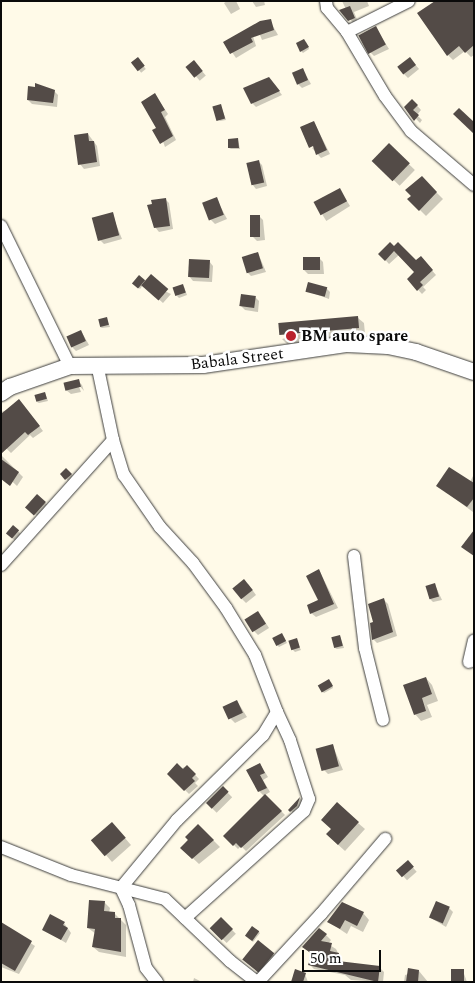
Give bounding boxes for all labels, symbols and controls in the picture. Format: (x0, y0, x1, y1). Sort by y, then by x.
place label: BM auto spare (301, 326, 408, 346)
marker: BM auto spare (285, 330, 297, 342)
street label: Babala Street (189, 344, 285, 374)
scale bar (305, 940, 384, 972)
text: 50 m (310, 947, 342, 970)

